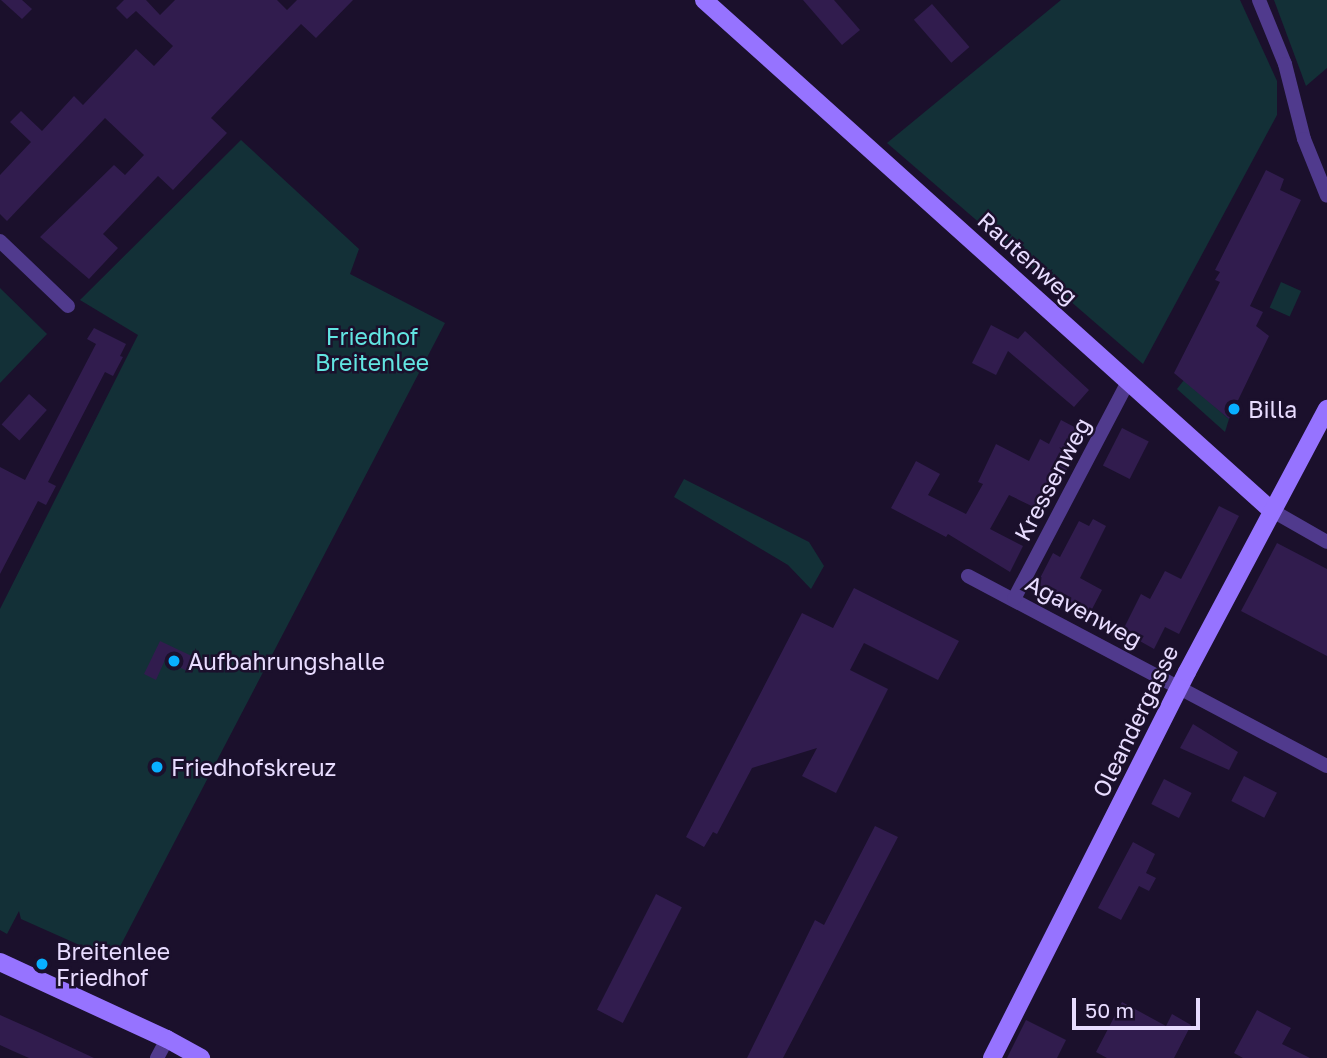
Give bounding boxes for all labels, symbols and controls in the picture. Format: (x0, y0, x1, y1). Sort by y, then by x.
street label: Rautenweg (972, 206, 1084, 310)
park label: Friedhof Breitenlee (315, 322, 429, 376)
place label: Billa (1248, 395, 1297, 423)
marker: Billa (1226, 401, 1242, 417)
street label: Kressenweg (1008, 413, 1096, 545)
street label: Agavenweg (1021, 569, 1147, 653)
street label: Oleandergasse (1086, 640, 1184, 802)
place label: Aufbahrungshalle (188, 647, 385, 675)
marker: Aufbahrungshalle (166, 653, 182, 669)
place label: Friedhofskreuz (171, 753, 336, 781)
marker: Friedhofskreuz (149, 759, 165, 775)
place label: Breitenlee Friedhof (56, 937, 170, 991)
marker: Breitenlee Friedhof (34, 956, 50, 972)
scale bar (1075, 984, 1203, 1028)
text: 50 m (1085, 997, 1134, 1023)

